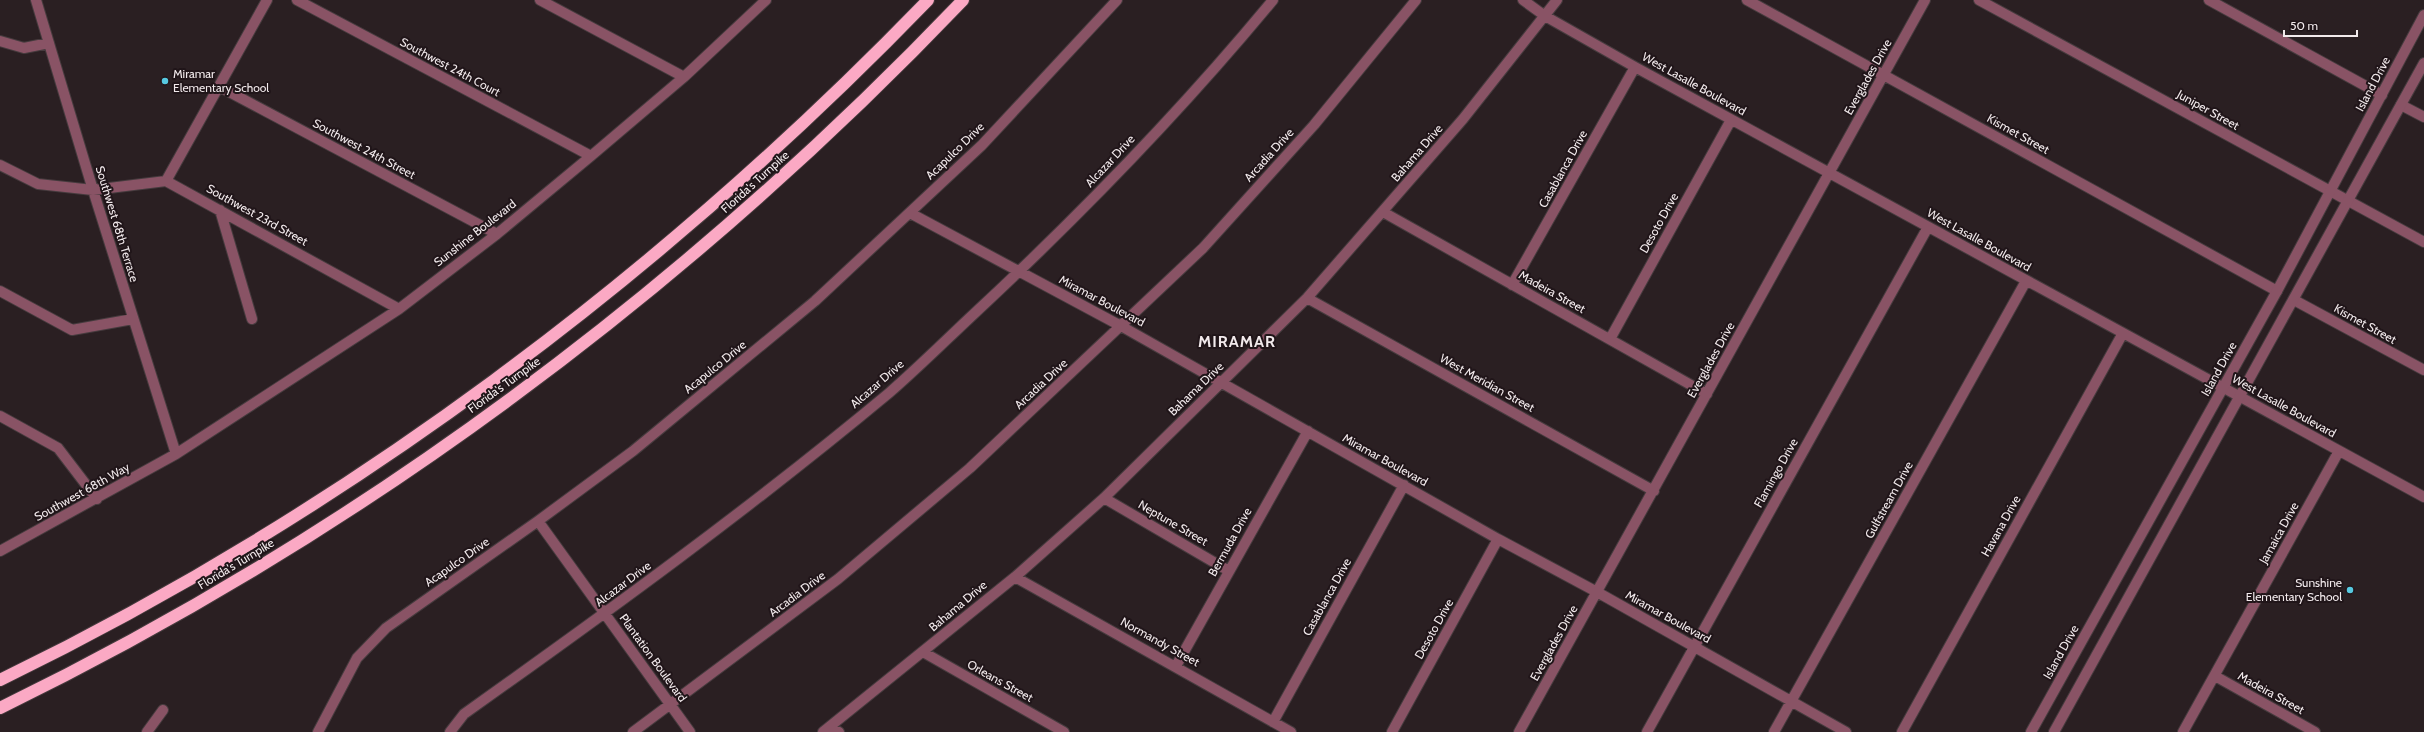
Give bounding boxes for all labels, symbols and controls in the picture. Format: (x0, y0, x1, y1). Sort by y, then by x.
scale bar (2284, 12, 2357, 38)
text: 50 m (2290, 18, 2318, 33)
street label: Southwest 24th Court (398, 34, 503, 99)
street label: Everglades Drive (1841, 36, 1895, 117)
street label: West Lasalle Boulevard (1640, 49, 1749, 118)
street label: Island Drive (2352, 54, 2393, 114)
place label: Miramar Elementary School (173, 66, 269, 95)
marker: Miramar Elementary School (160, 76, 170, 86)
street label: Juniper Street (2174, 86, 2242, 133)
street label: Kismet Street (1984, 110, 2052, 157)
street label: Southwest 24th Street (310, 115, 418, 182)
street label: Acapulco Drive (922, 119, 987, 182)
street label: Bahama Drive (1388, 121, 1446, 184)
street label: Arcadia Drive (1241, 125, 1297, 185)
street label: Casablanca Drive (1535, 127, 1590, 210)
street label: Alcazar Drive (1082, 131, 1138, 190)
street label: Florida's Turnpike (718, 147, 792, 216)
street label: Southwest 68th Terrace (93, 164, 142, 284)
street label: Southwest 23rd Street (204, 180, 310, 249)
street label: Desoto Drive (1636, 190, 1681, 255)
street label: Sunshine Boulevard (431, 196, 519, 269)
street label: West Lasalle Boulevard (1925, 205, 2034, 274)
street label: Madeira Street (1516, 267, 1588, 316)
street label: Miramar Boulevard (1057, 272, 1148, 330)
street label: Kismet Street (2331, 300, 2399, 347)
street label: Everglades Drive (1684, 319, 1738, 400)
district label: MIRAMAR (1198, 332, 1276, 351)
street label: Acapulco Drive (681, 337, 749, 396)
street label: Island Drive (2198, 339, 2240, 398)
street label: West Meridian Street (1437, 350, 1537, 415)
street label: Florida's Turnpike (464, 353, 543, 416)
street label: Arcadia Drive (1011, 355, 1070, 412)
street label: Alcazar Drive (847, 356, 907, 411)
street label: Bahama Drive (1165, 359, 1226, 419)
street label: West Lasalle Boulevard (2230, 371, 2339, 440)
street label: Miramar Boulevard (1340, 430, 1431, 489)
street label: Flamingo Drive (1750, 436, 1801, 510)
street label: Southwest 68th Way (31, 459, 132, 524)
street label: Gulfstream Drive (1861, 459, 1916, 541)
street label: Havana Drive (1978, 493, 2024, 559)
street label: Neptune Street (1136, 497, 1211, 548)
street label: Jamaica Drive (2255, 499, 2302, 567)
street label: Bermuda Drive (1205, 505, 1255, 579)
street label: Acapulco Drive (421, 534, 492, 589)
street label: Florida's Turnpike (195, 535, 277, 592)
street label: Casablanca Drive (1299, 555, 1354, 638)
street label: Alcazar Drive (592, 558, 654, 609)
street label: Arcadia Drive (765, 568, 828, 620)
place label: Sunshine Elementary School (2246, 575, 2342, 604)
street label: Bahama Drive (926, 577, 990, 634)
marker: Sunshine Elementary School (2345, 585, 2355, 595)
street label: Miramar Boulevard (1623, 587, 1714, 646)
street label: Desoto Drive (1411, 596, 1456, 661)
street label: Everglades Drive (1527, 602, 1581, 683)
street label: Plantation Boulevard (616, 611, 690, 705)
street label: Normandy Street (1118, 614, 1202, 669)
street label: Island Drive (2040, 622, 2082, 681)
street label: Orleans Street (965, 656, 1036, 705)
street label: Madeira Street (2235, 668, 2307, 717)

